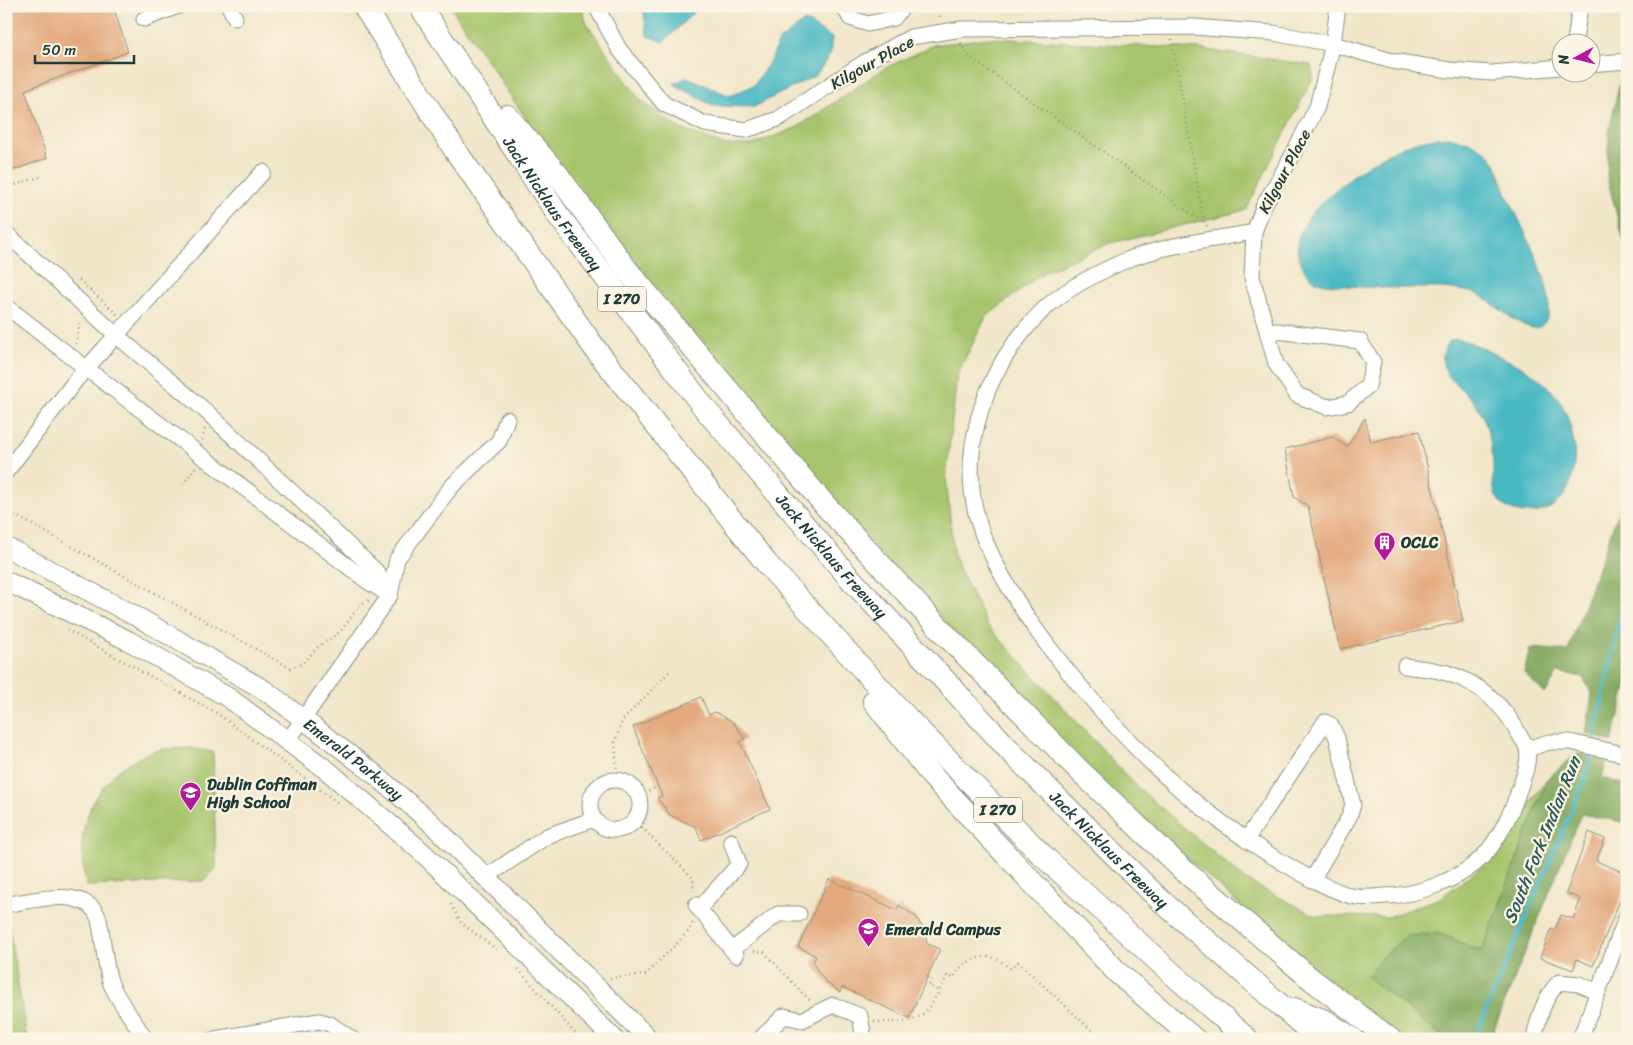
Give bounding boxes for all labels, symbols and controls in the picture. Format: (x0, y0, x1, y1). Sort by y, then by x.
street label: Kilgour Place (825, 27, 920, 98)
scale bar (35, 32, 134, 64)
north arrow (1550, 32, 1600, 82)
text: 50 m (42, 37, 77, 63)
text: N (1551, 53, 1577, 67)
street label: Kilgour Place (1250, 123, 1319, 219)
street label: Jack Nicklaus Freeway (494, 130, 610, 278)
road number: I 270 (598, 286, 646, 312)
street label: Jack Nicklaus Freeway (768, 486, 895, 626)
place label: OCLC (1400, 528, 1439, 557)
building icon: OCLC (1373, 530, 1397, 561)
street label: Emerald Parkway (297, 710, 411, 809)
water label: South Fork Indian Run (1494, 750, 1591, 928)
place label: Dublin Coffman High School (206, 770, 317, 817)
school or university icon: Dublin Coffman High School (179, 781, 203, 812)
street label: Jack Nicklaus Freeway (1042, 783, 1176, 917)
road number: I 270 (974, 798, 1022, 822)
place label: Emerald Campus (885, 915, 1001, 944)
school or university icon: Emerald Campus (857, 917, 881, 948)

